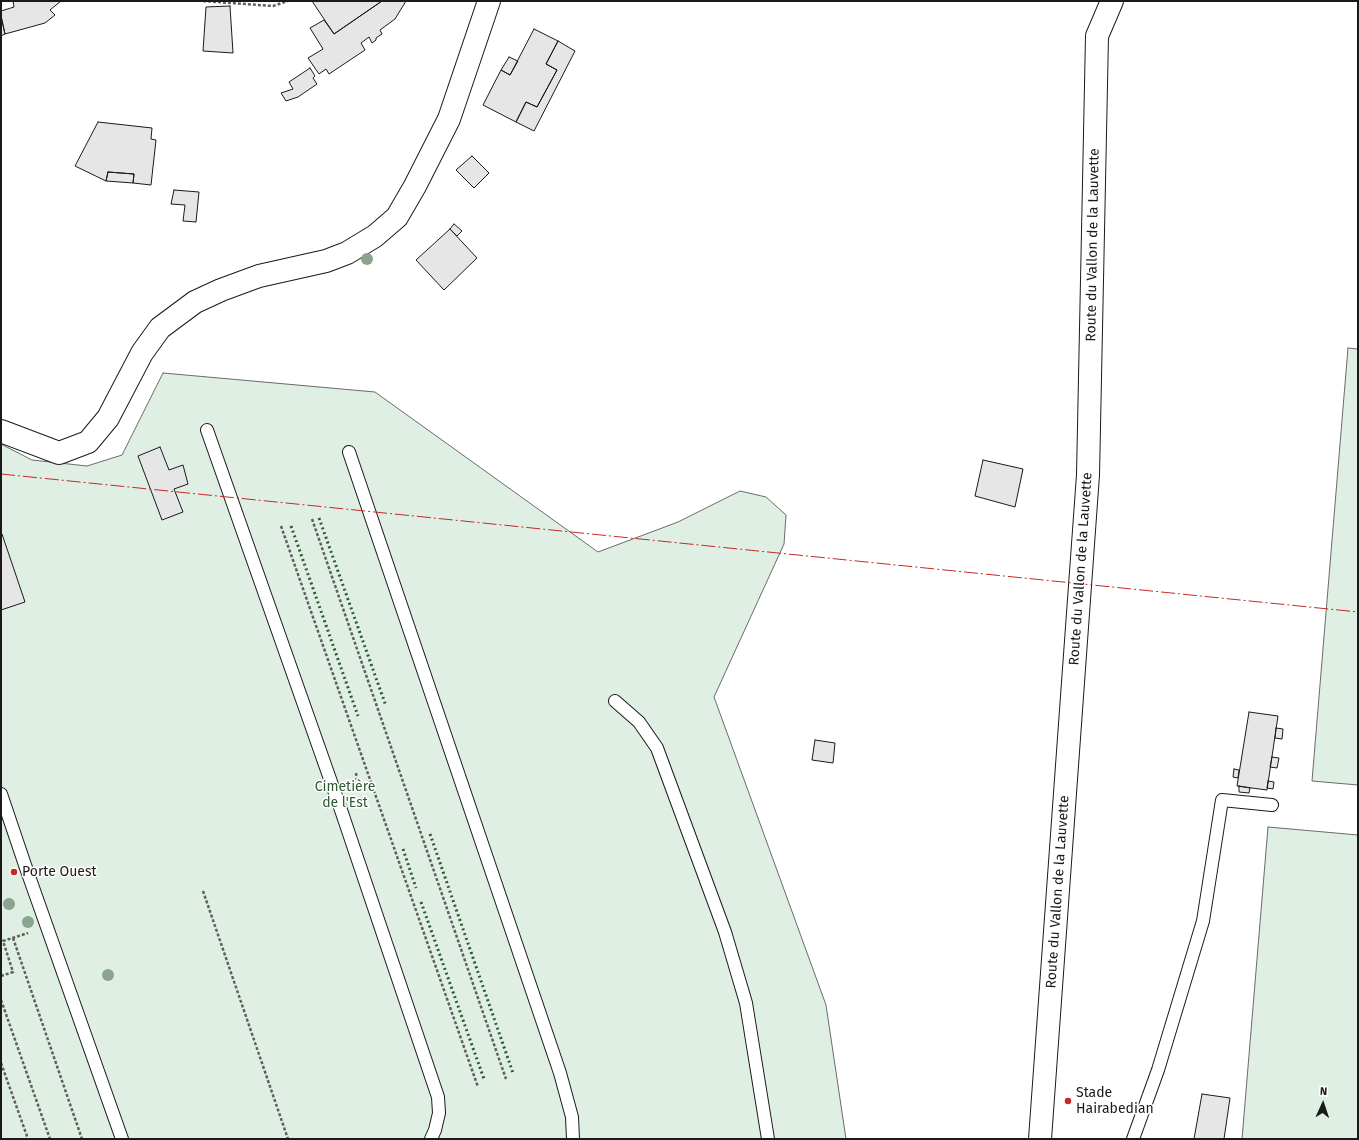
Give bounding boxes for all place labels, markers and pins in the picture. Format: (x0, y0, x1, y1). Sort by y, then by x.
place label: Porte Ouest (22, 864, 97, 880)
marker: Porte Ouest (9, 867, 19, 877)
place label: Stade Hairabedian (1076, 1085, 1154, 1118)
marker: Stade Hairabedian (1063, 1096, 1073, 1106)

